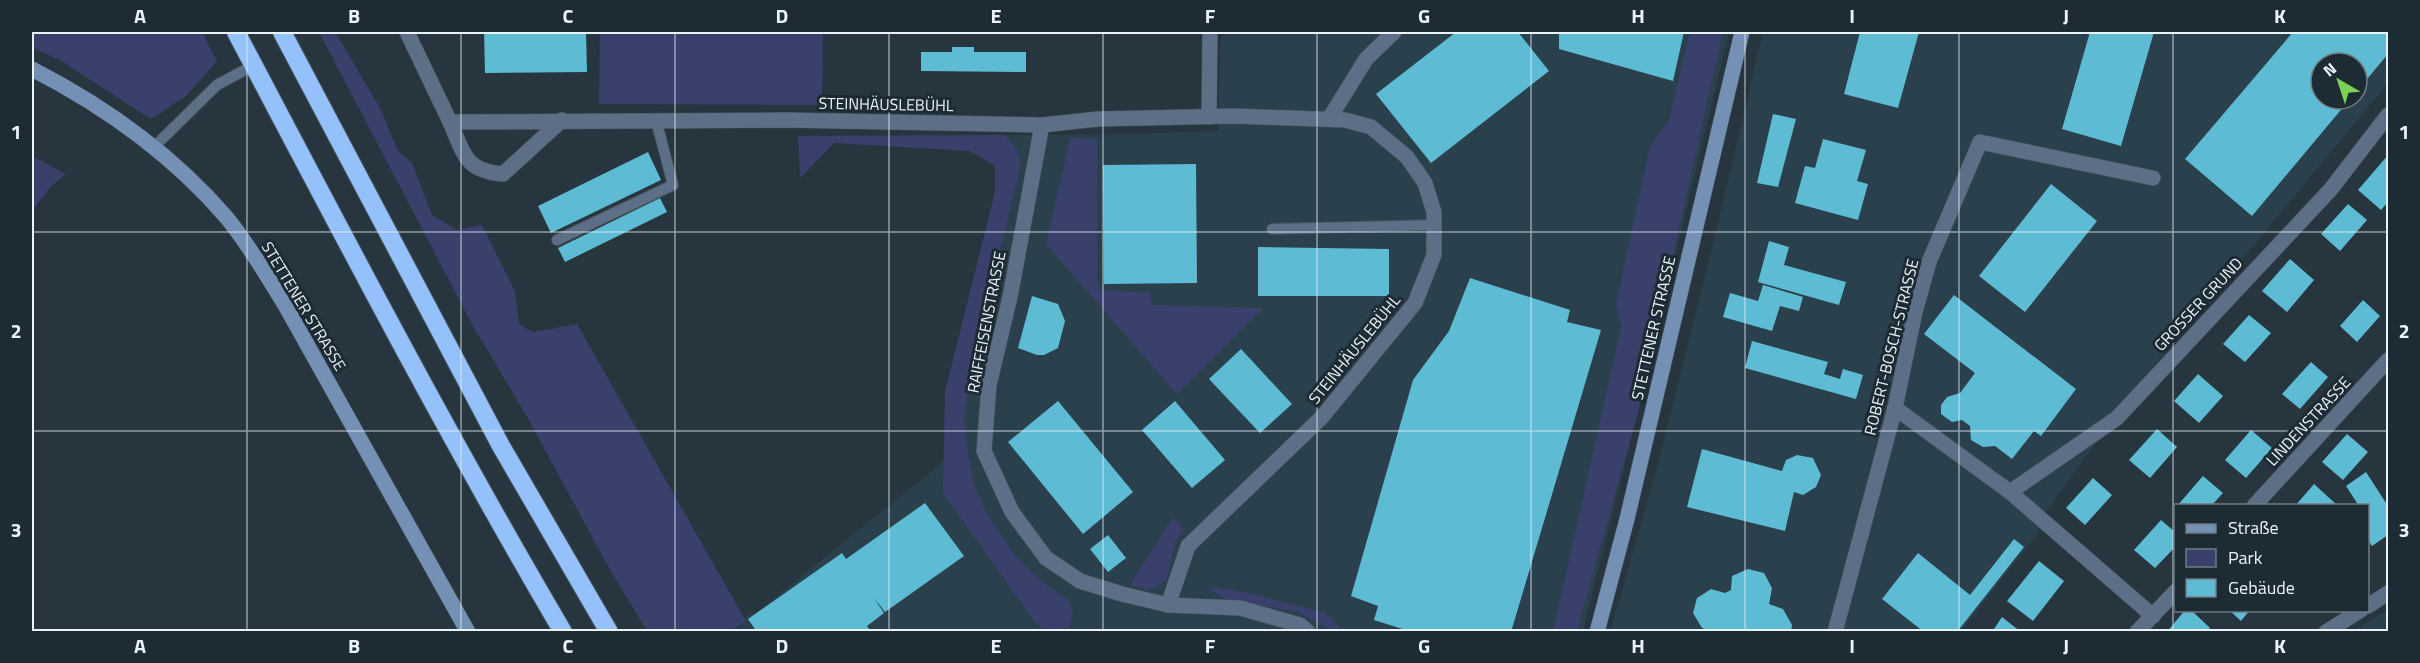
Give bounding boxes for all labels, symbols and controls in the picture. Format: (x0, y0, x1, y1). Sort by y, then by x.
text: A (134, 0, 146, 31)
text: B (348, 0, 360, 31)
text: C (563, 0, 574, 31)
text: D (776, 0, 788, 31)
text: E (990, 0, 1002, 31)
text: F (1205, 0, 1216, 31)
text: G (1418, 0, 1430, 31)
text: H (1631, 0, 1645, 31)
text: I (1849, 0, 1855, 31)
text: J (2063, 0, 2069, 31)
text: K (2274, 0, 2286, 31)
north arrow (2309, 51, 2369, 111)
text: N (2318, 57, 2341, 82)
street label: STEINHÄUSLEBÜHL (818, 91, 954, 117)
text: 1 (10, 116, 22, 147)
text: 1 (2398, 116, 2410, 147)
street label: STETTENER STRASSE (256, 237, 352, 375)
street label: RAIFFEISENSTRASSE (961, 249, 1012, 395)
street label: GROSSER GRUND (2148, 252, 2248, 356)
street label: STETTENER STRASSE (1625, 253, 1681, 402)
street label: ROBERT-BOSCH-STRASSE (1857, 256, 1925, 438)
street label: STEINHÄUSLEBÜHL (1302, 289, 1406, 409)
text: 2 (10, 315, 22, 346)
text: 2 (2398, 315, 2410, 346)
street label: LINDENSTRASSE (2260, 371, 2356, 471)
legend (2174, 504, 2369, 612)
text: 3 (10, 514, 22, 545)
text: Straße (2228, 514, 2279, 541)
text: 3 (2398, 514, 2410, 545)
text: Park (2228, 544, 2263, 571)
text: Gebäude (2228, 574, 2295, 601)
text: A (134, 630, 146, 661)
text: B (348, 630, 360, 661)
text: C (563, 630, 574, 661)
text: D (776, 630, 788, 661)
text: E (990, 630, 1002, 661)
text: F (1205, 630, 1216, 661)
text: G (1418, 630, 1430, 661)
text: H (1631, 630, 1645, 661)
text: I (1849, 630, 1855, 661)
text: J (2063, 630, 2069, 661)
text: K (2274, 630, 2286, 661)

